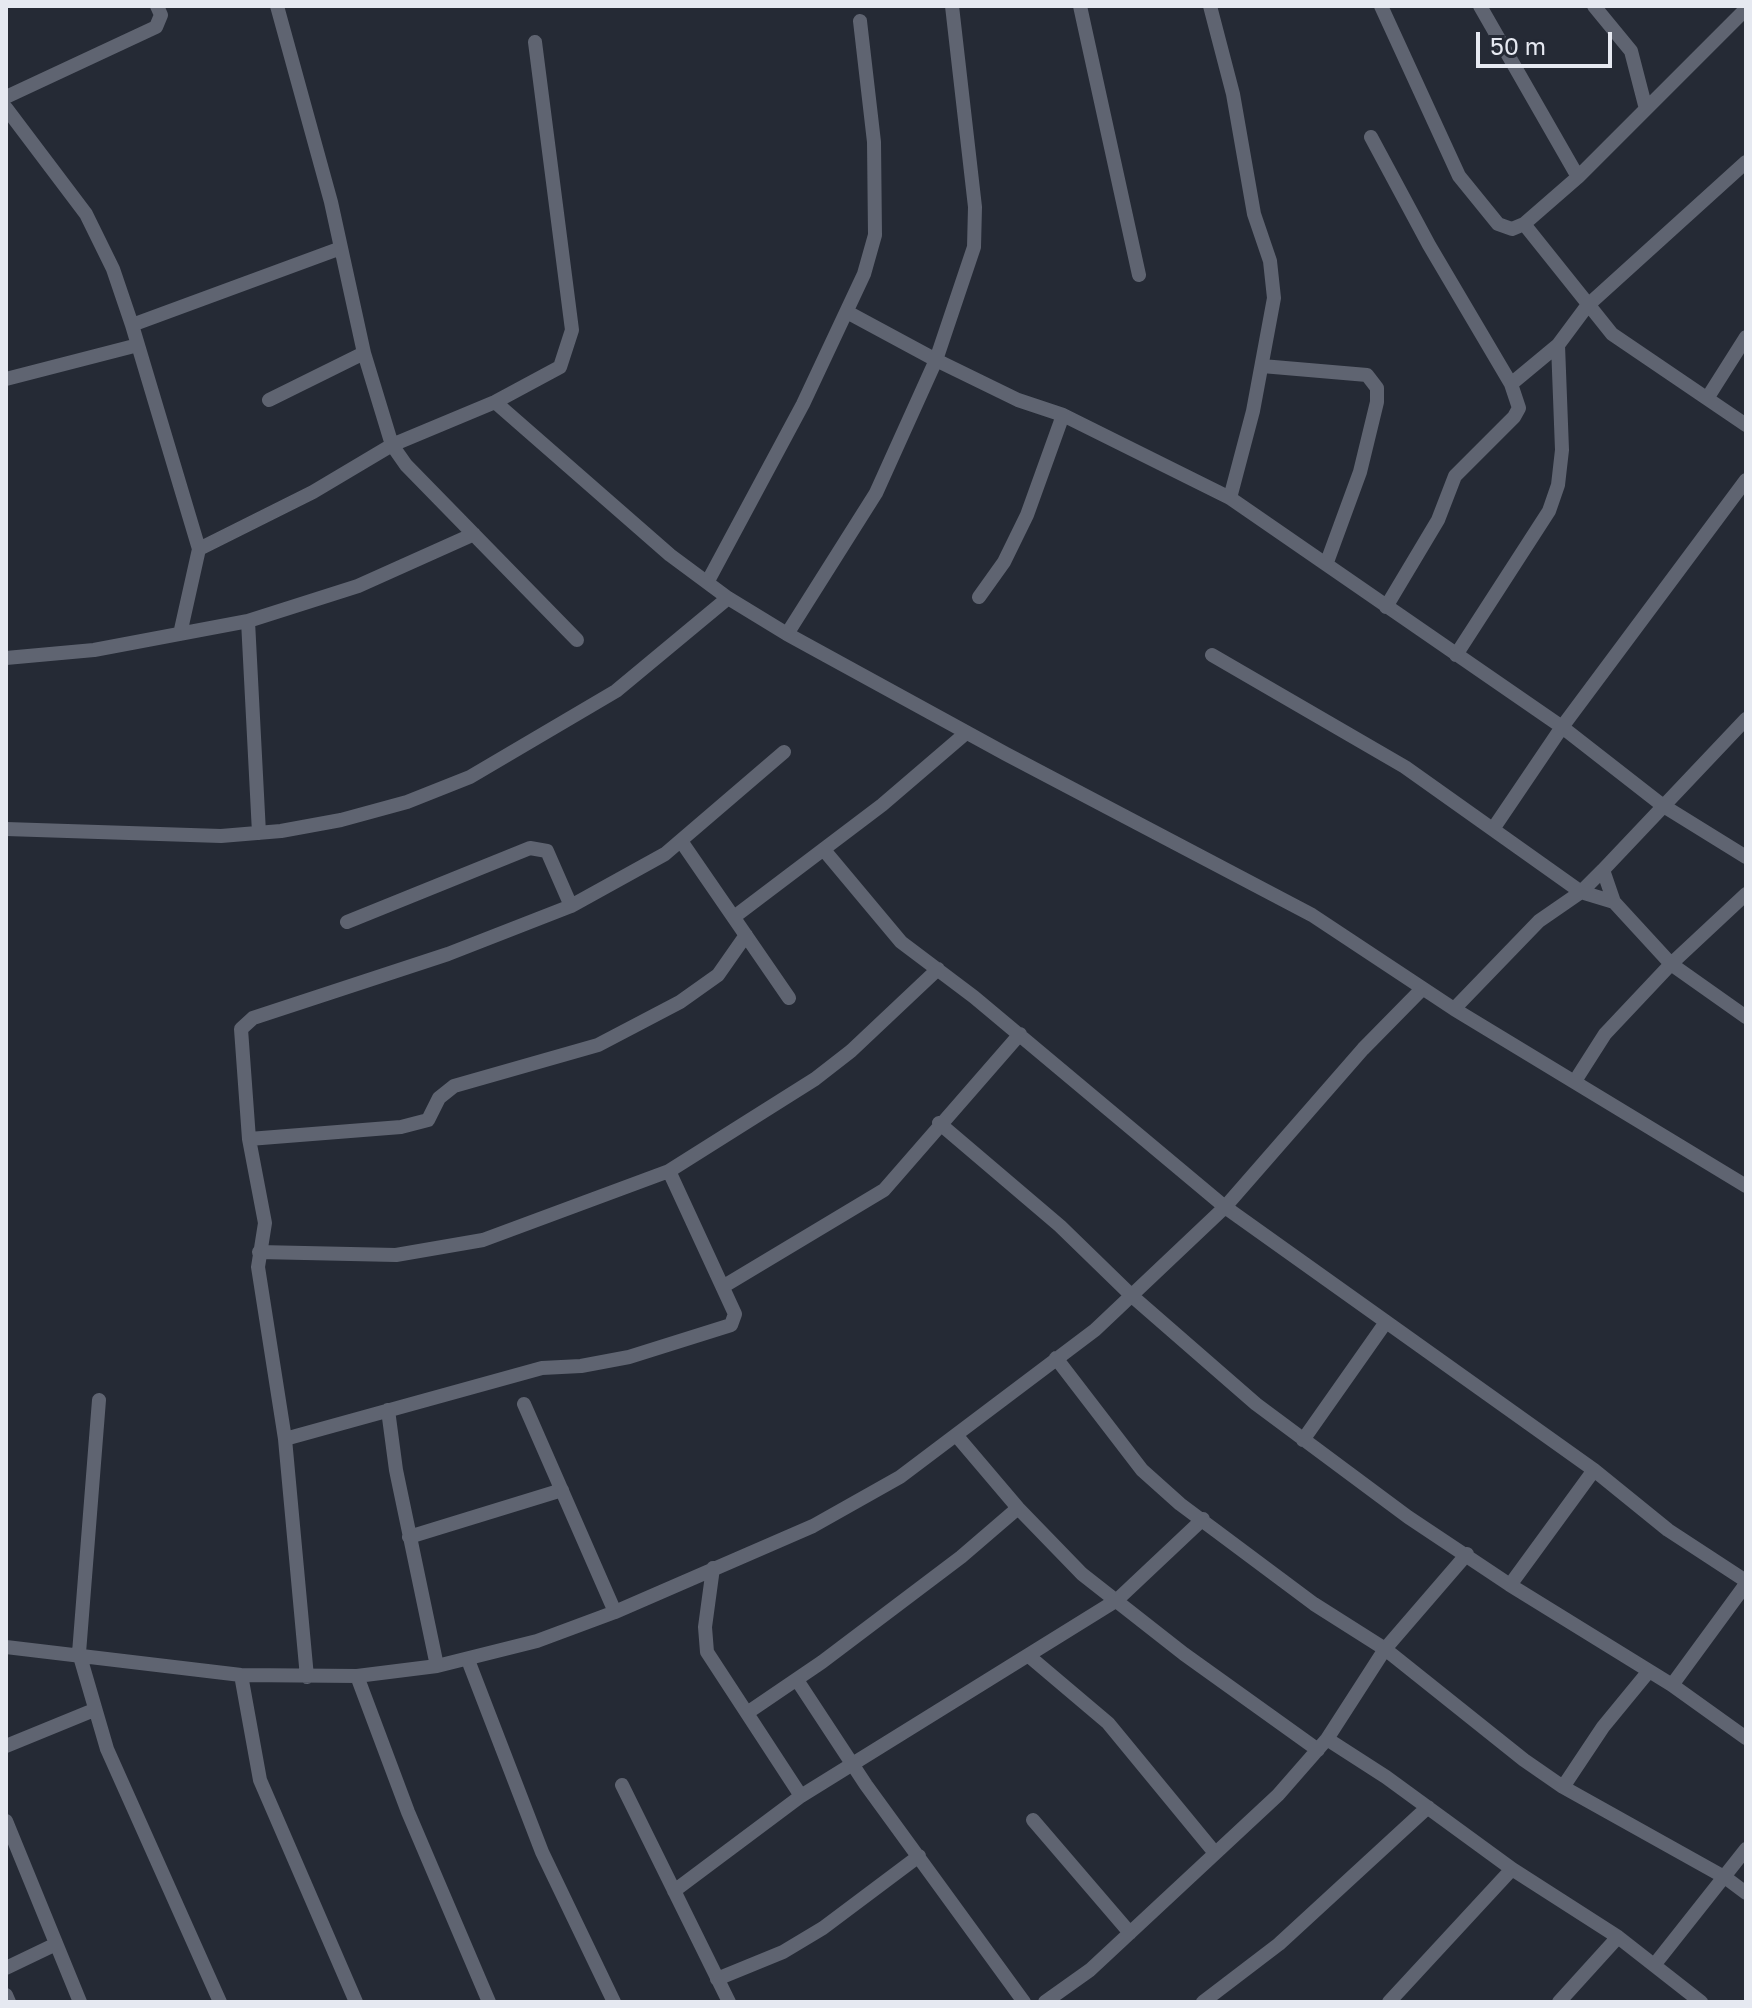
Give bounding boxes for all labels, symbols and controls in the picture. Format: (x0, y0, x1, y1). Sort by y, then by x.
scale bar (1480, 16, 1616, 66)
text: 50 m (1490, 31, 1546, 60)

